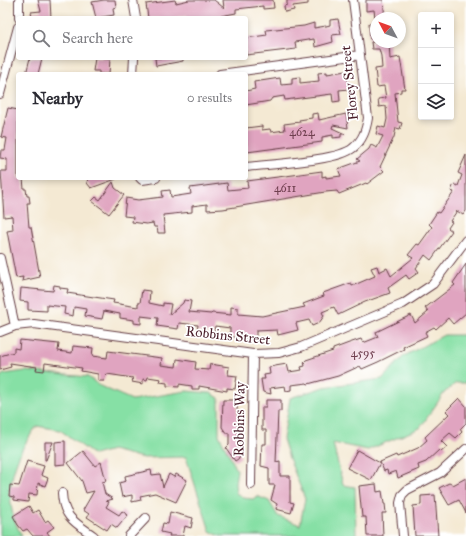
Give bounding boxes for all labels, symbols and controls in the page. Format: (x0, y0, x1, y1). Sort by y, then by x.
north arrow (370, 12, 406, 48)
map controls (418, 12, 454, 120)
button: + (418, 12, 454, 48)
search box (16, 16, 248, 60)
icon: search (30, 27, 52, 49)
text: Search here (62, 29, 133, 47)
street label: Florey Street (337, 45, 362, 121)
button: − (418, 48, 454, 84)
button: layers (418, 84, 454, 120)
text: Nearby (32, 88, 83, 109)
text: 0 results (187, 90, 232, 106)
house number: 4624 (289, 125, 315, 139)
house number: 4611 (274, 181, 296, 195)
street label: Robbins Street (185, 323, 271, 348)
house number: 4595 (351, 346, 376, 360)
street label: Robbins Way (230, 381, 249, 457)

